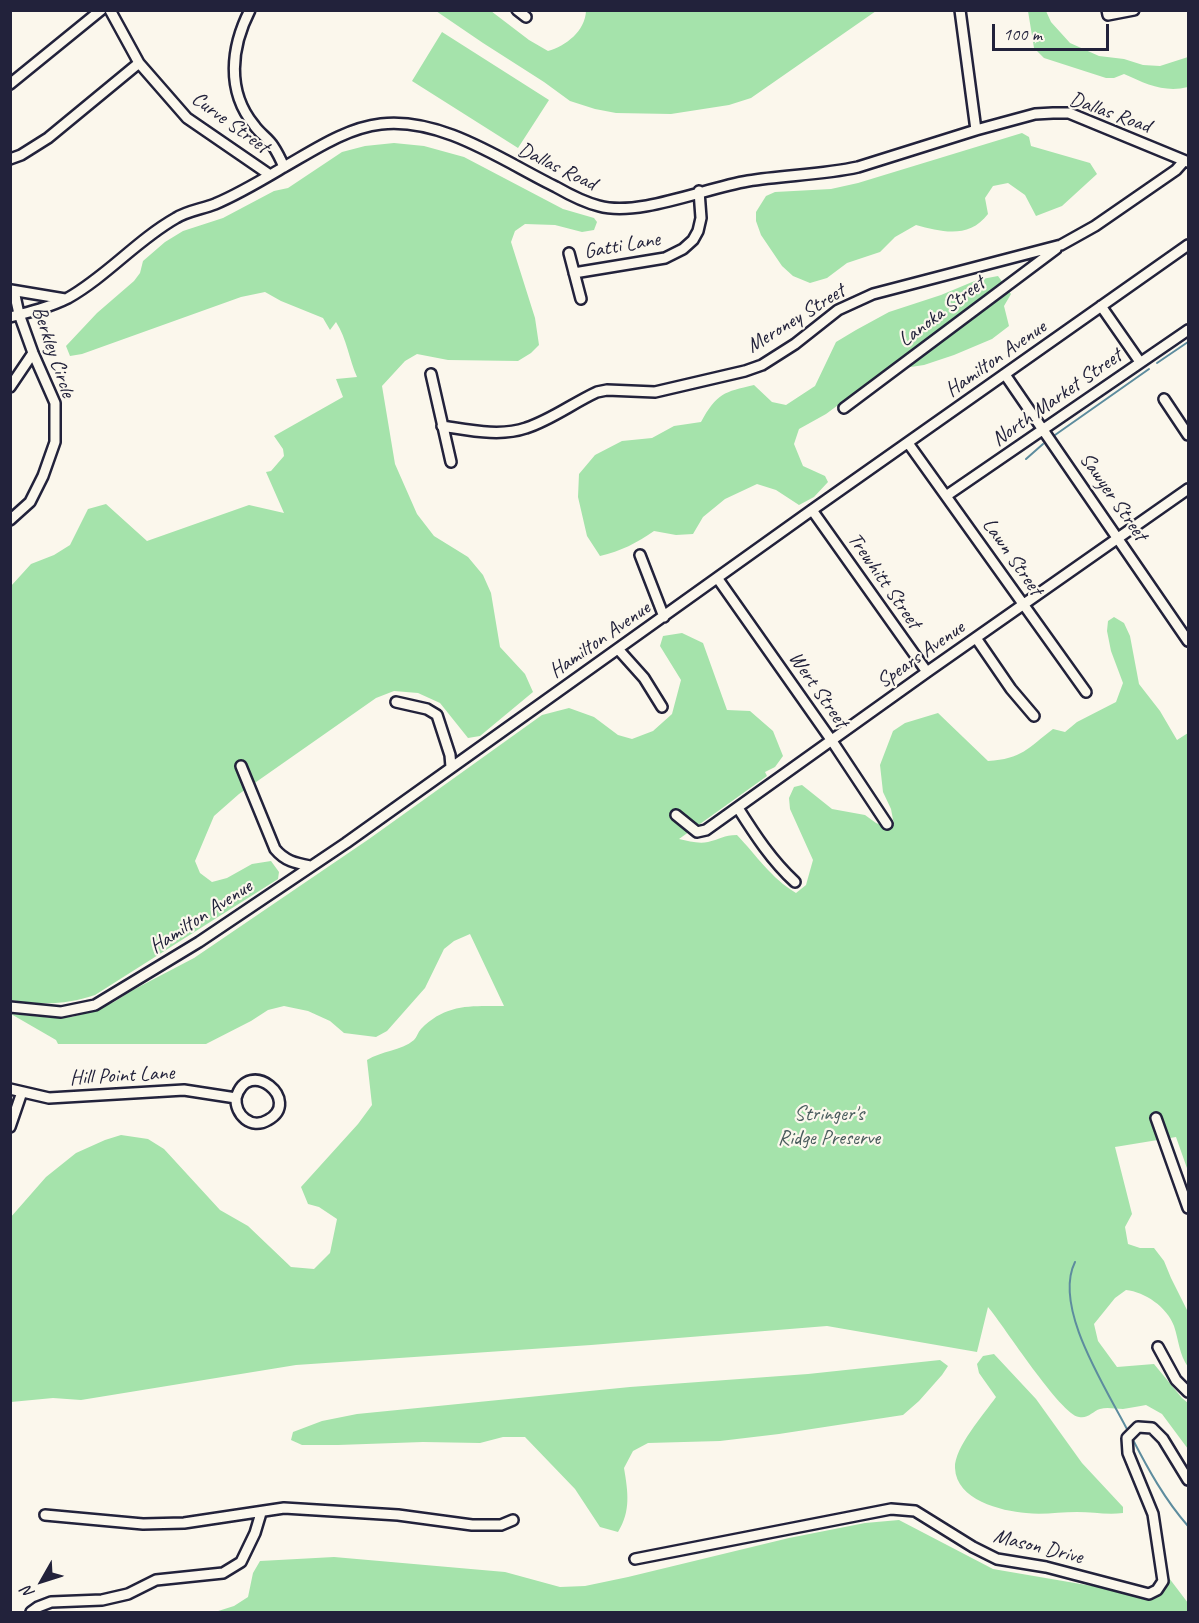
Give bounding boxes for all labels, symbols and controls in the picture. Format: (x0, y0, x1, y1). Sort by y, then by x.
scale bar (995, 12, 1112, 50)
text: 100 m (1003, 23, 1042, 45)
street label: Curve Street (186, 86, 274, 160)
street label: Dallas Road (1066, 87, 1154, 139)
street label: Dallas Road (514, 137, 600, 197)
street label: Gatti Lane (582, 227, 662, 265)
street label: Lanoka Street (894, 271, 990, 353)
street label: Meroney Street (742, 279, 850, 359)
street label: Berkley Circle (26, 303, 80, 401)
street label: Hamilton Avenue (941, 315, 1051, 403)
street label: North Market Street (987, 344, 1127, 452)
street label: Sawyer Street (1073, 448, 1153, 546)
street label: Lawn Street (976, 513, 1048, 601)
street label: Trewhitt Street (842, 528, 926, 634)
street label: Hamilton Avenue (545, 596, 655, 684)
street label: Spears Avenue (872, 616, 970, 694)
street label: Wert Street (783, 647, 853, 733)
street label: Hamilton Avenue (145, 874, 257, 960)
street label: Hill Point Lane (69, 1061, 175, 1091)
park label: Stringer's Ridge Preserve (778, 1101, 880, 1151)
street label: Mason Drive (991, 1524, 1085, 1570)
north arrow (12, 1551, 72, 1611)
text: N (17, 1582, 39, 1602)

